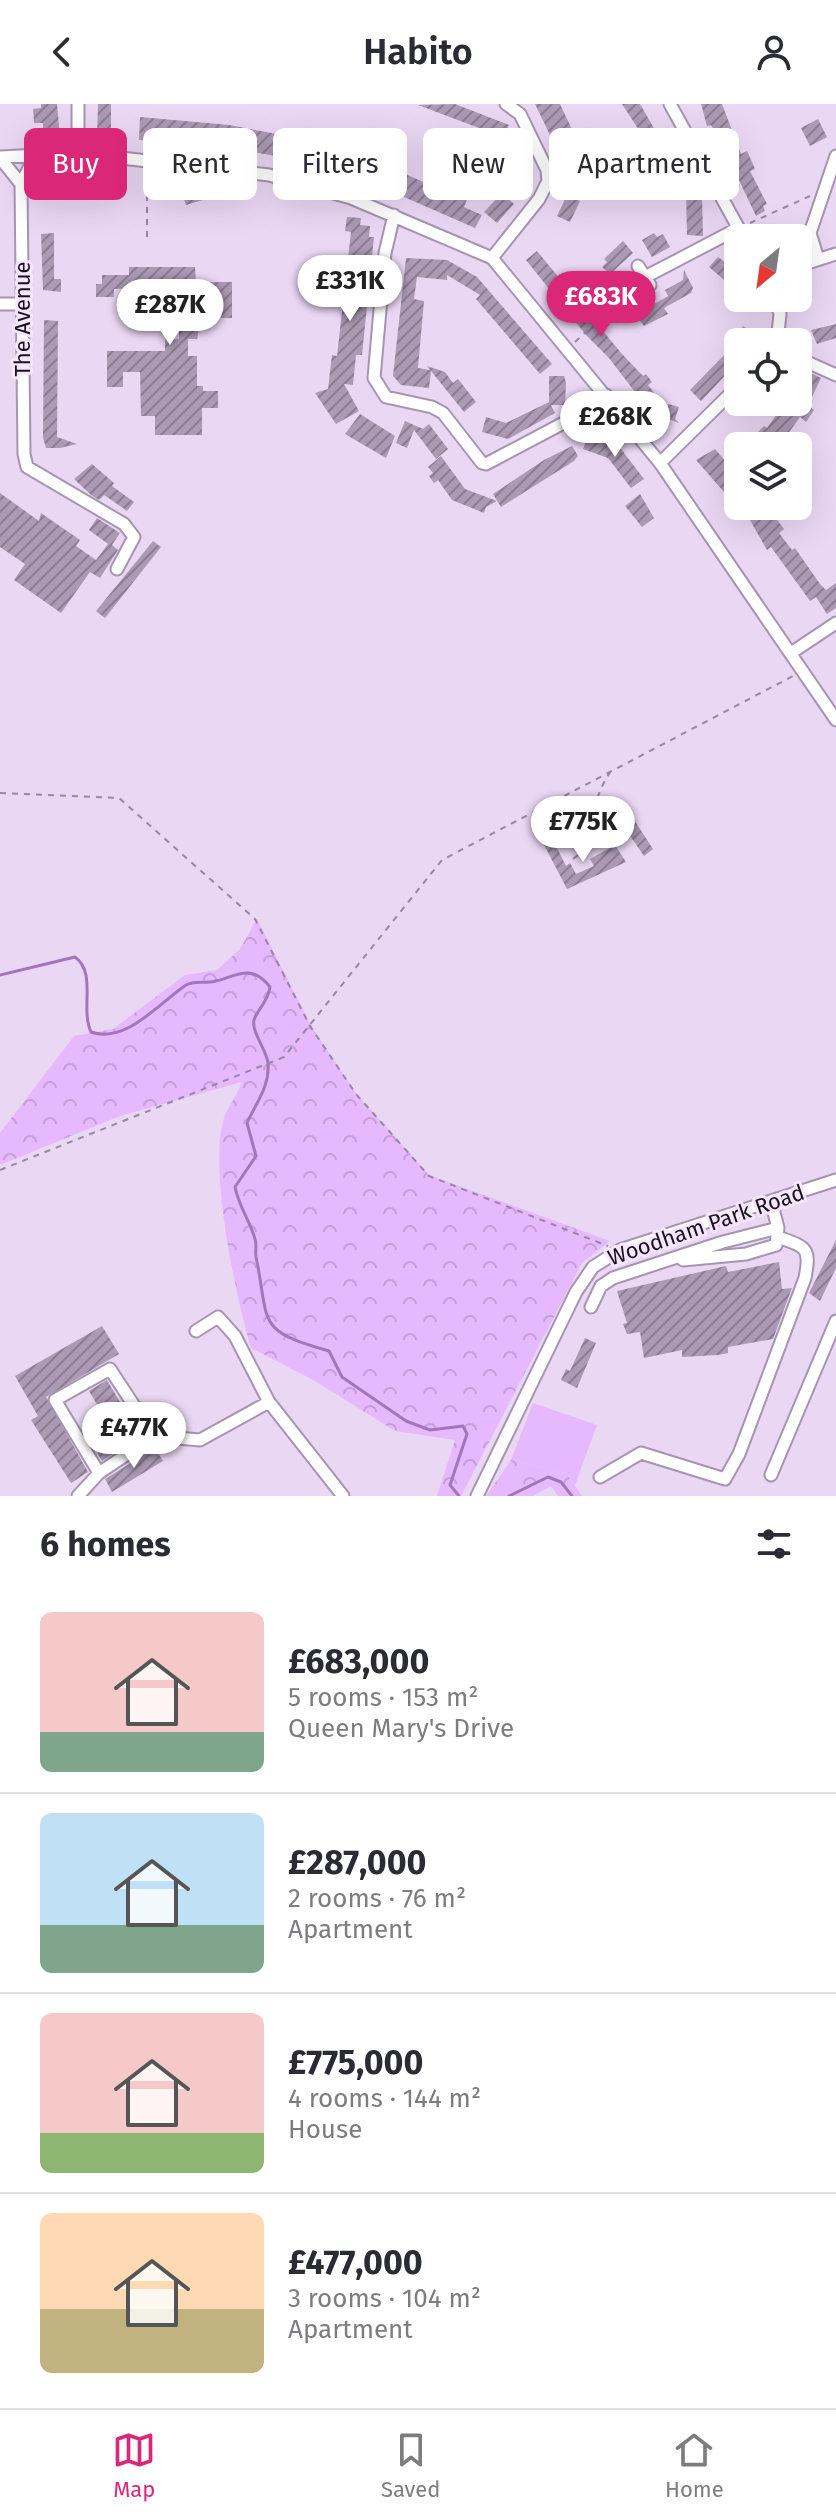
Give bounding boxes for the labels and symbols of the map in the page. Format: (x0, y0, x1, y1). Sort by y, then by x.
north arrow (724, 224, 812, 312)
pin: £331K (294, 255, 406, 323)
street label: The Avenue (9, 261, 36, 377)
pin: £683K (545, 271, 657, 339)
pin: £287K (114, 279, 226, 347)
pin: £268K (559, 391, 671, 459)
pin: £775K (527, 796, 639, 864)
street label: Woodham Park Road (604, 1179, 808, 1271)
pin: £477K (78, 1402, 190, 1470)

